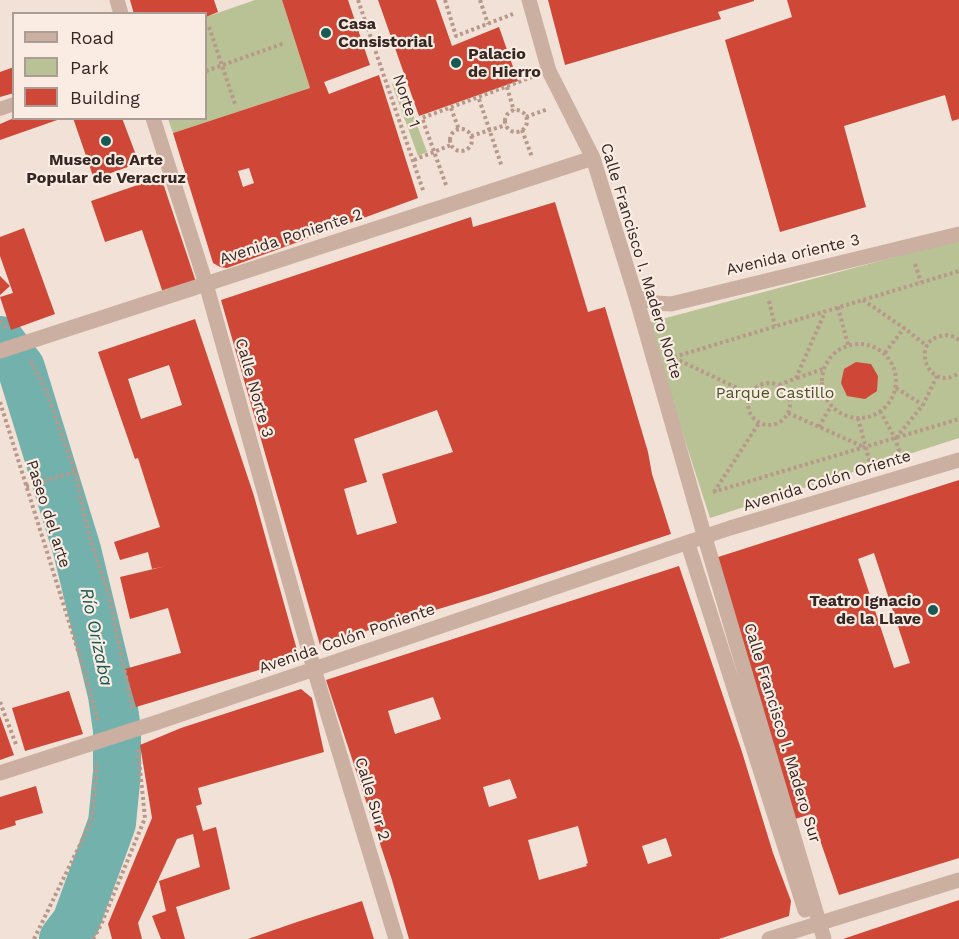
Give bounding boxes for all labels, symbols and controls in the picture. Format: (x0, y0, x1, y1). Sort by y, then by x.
legend (12, 12, 207, 120)
place label: Casa Consistorial (338, 14, 433, 52)
marker: Casa Consistorial (319, 26, 333, 40)
text: Road (70, 27, 114, 48)
place label: Palacio de Hierro (468, 44, 541, 82)
marker: Palacio de Hierro (449, 56, 463, 70)
text: Park (70, 57, 109, 78)
street label: Norte 1 (388, 72, 424, 130)
text: Building (70, 87, 140, 108)
marker: Museo de Arte Popular de Veracruz (99, 134, 113, 148)
street label: Calle Francisco I. Madero Norte (596, 141, 686, 381)
place label: Museo de Arte Popular de Veracruz (26, 150, 186, 188)
street label: Avenida Poniente 2 (217, 205, 365, 269)
street label: Avenida oriente 3 (724, 230, 862, 280)
street label: Calle Norte 3 (231, 336, 277, 440)
park label: Parque Castillo (716, 383, 834, 403)
street label: Avenida Colón Oriente (741, 446, 913, 516)
street label: Paseo del arte (22, 458, 74, 570)
water label: Río Orizaba (75, 586, 117, 688)
place label: Teatro Ignacio de la Llave (809, 591, 921, 629)
street label: Avenida Colón Poniente (256, 600, 438, 678)
marker: Teatro Ignacio de la Llave (926, 603, 940, 617)
street label: Calle Francisco I. Madero Sur (739, 621, 825, 845)
street label: Calle Sur 2 (350, 755, 394, 843)

